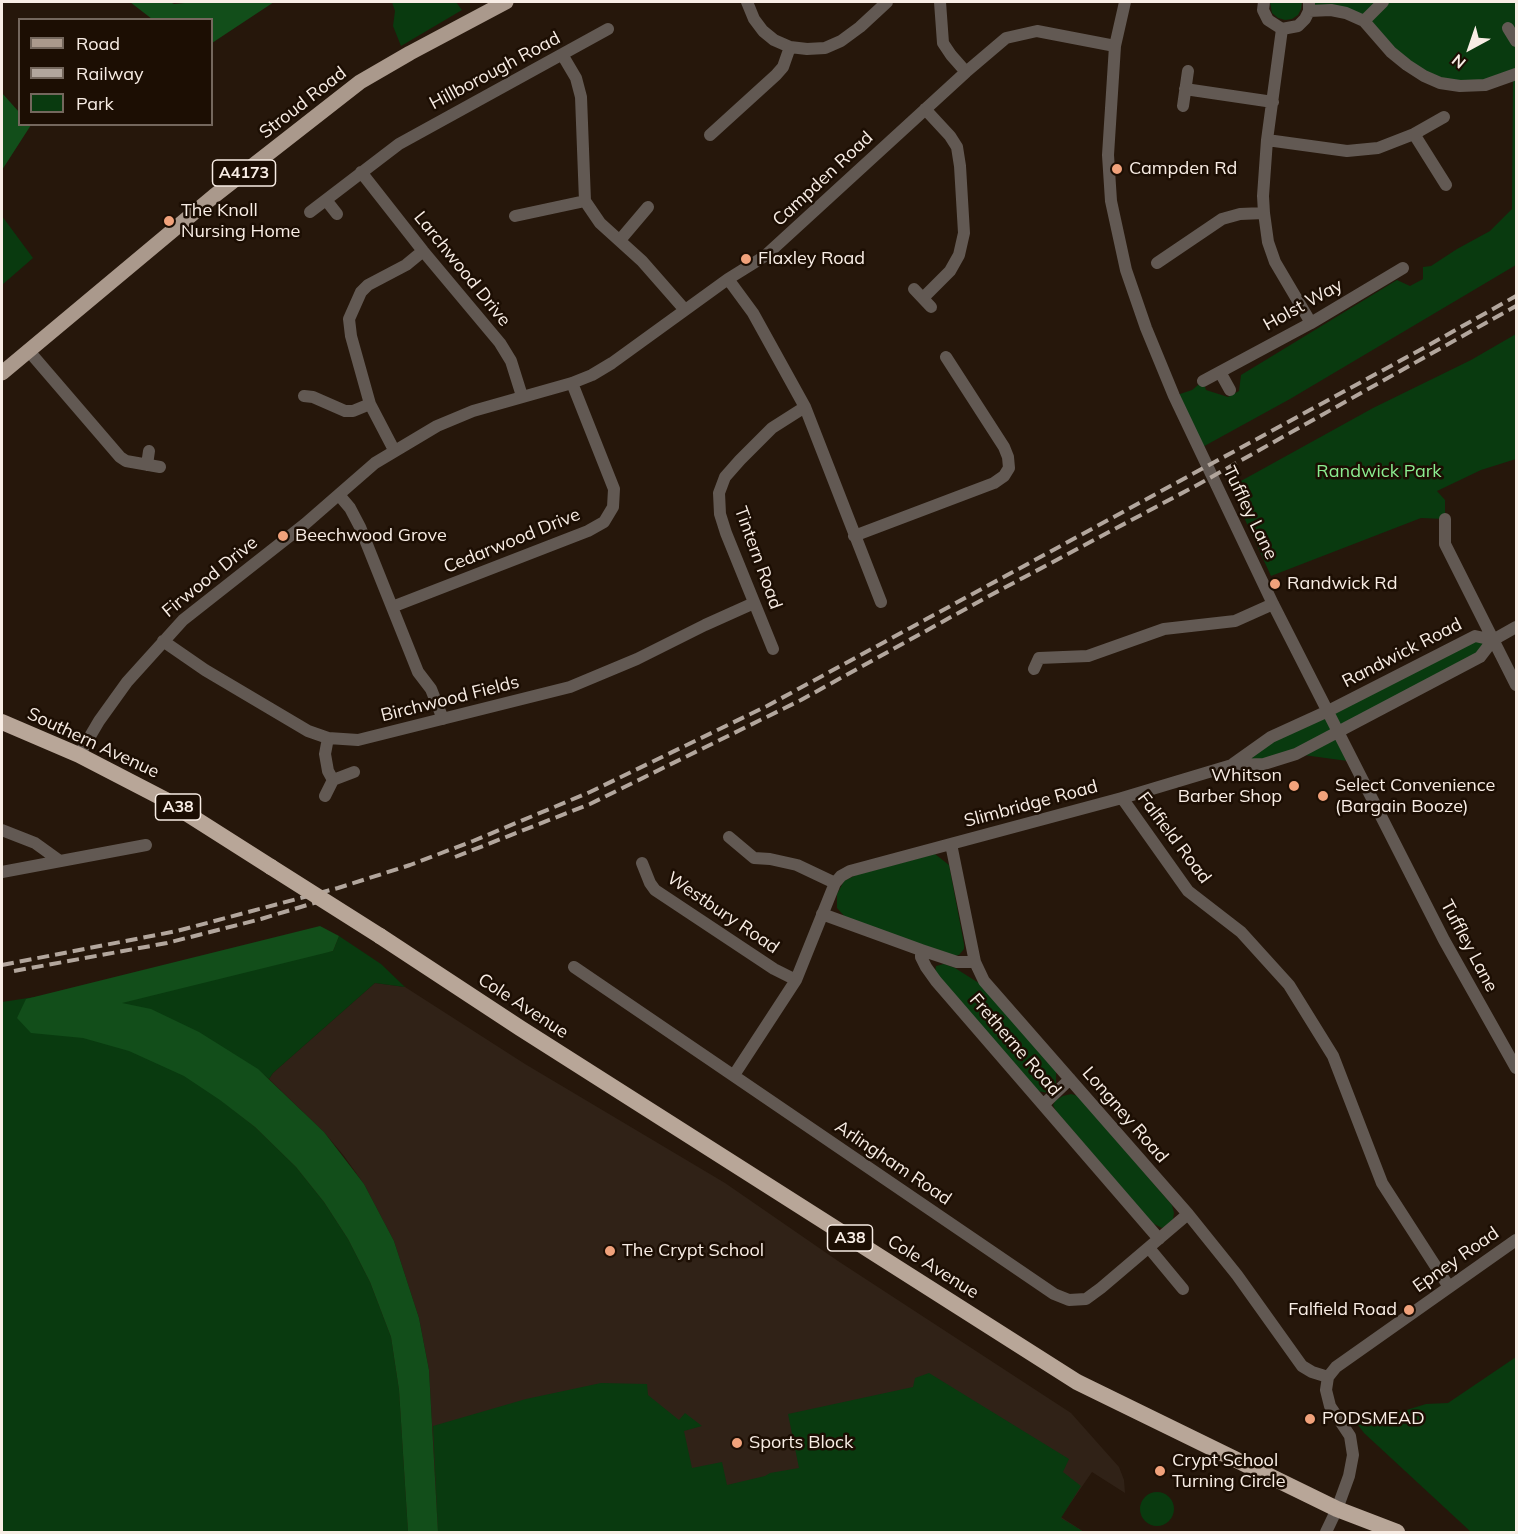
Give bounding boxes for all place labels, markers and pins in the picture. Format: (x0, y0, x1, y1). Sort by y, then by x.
place label: Campden Rd (1129, 158, 1237, 180)
marker: Campden Rd (1110, 162, 1124, 176)
place label: The Knoll Nursing Home (181, 200, 300, 242)
marker: The Knoll Nursing Home (162, 214, 176, 228)
place label: Flaxley Road (758, 248, 865, 270)
marker: Flaxley Road (739, 252, 753, 266)
place label: Beechwood Grove (295, 525, 447, 547)
marker: Beechwood Grove (276, 529, 290, 543)
place label: Randwick Rd (1287, 573, 1397, 595)
marker: Randwick Rd (1268, 577, 1282, 591)
place label: Whitson Barber Shop (1178, 765, 1282, 808)
place label: Select Convenience (Bargain Booze) (1335, 775, 1495, 818)
marker: Whitson Barber Shop (1287, 779, 1301, 793)
marker: Select Convenience (Bargain Booze) (1316, 789, 1330, 803)
place label: The Crypt School (622, 1240, 764, 1262)
marker: The Crypt School (603, 1244, 617, 1258)
place label: Falfield Road (1288, 1299, 1397, 1321)
marker: Falfield Road (1402, 1303, 1416, 1317)
place label: PODSMEAD (1322, 1408, 1425, 1430)
marker: PODSMEAD (1303, 1412, 1317, 1426)
place label: Sports Block (749, 1432, 853, 1454)
marker: Sports Block (730, 1436, 744, 1450)
place label: Crypt School Turning Circle (1172, 1450, 1285, 1492)
marker: Crypt School Turning Circle (1153, 1464, 1167, 1478)

